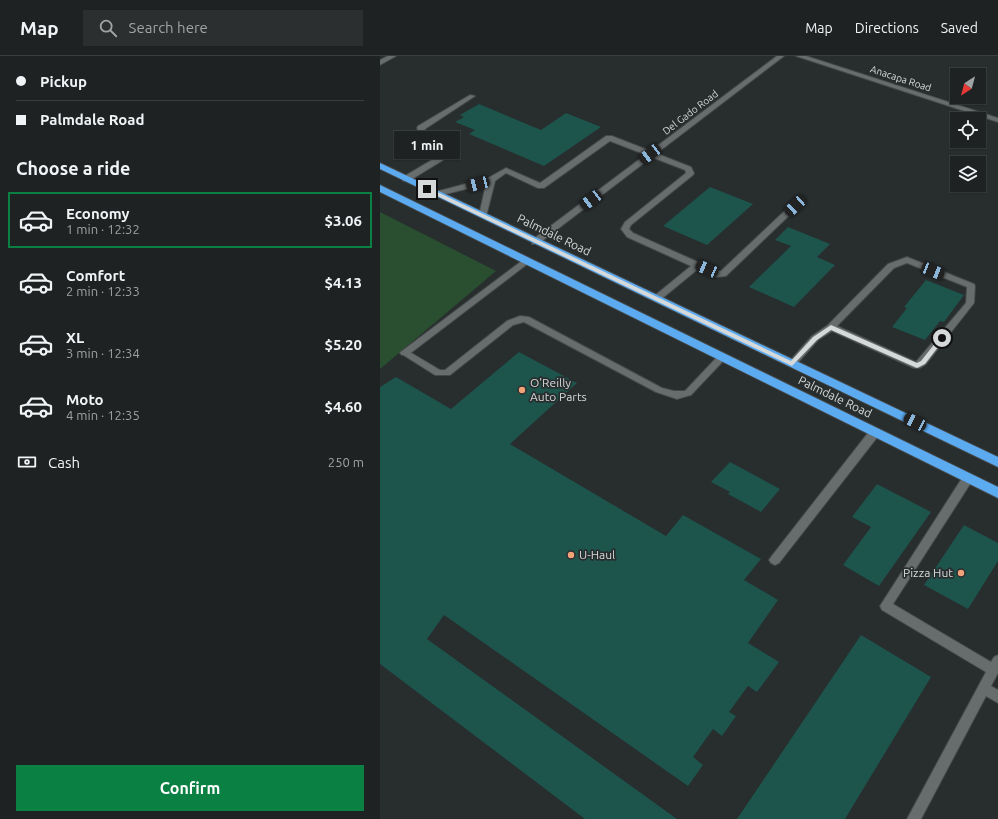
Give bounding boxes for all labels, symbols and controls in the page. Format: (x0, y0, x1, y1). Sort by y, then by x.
search box (83, 10, 363, 46)
text: Map (20, 17, 59, 39)
icon: search (97, 17, 119, 39)
text: Search here (129, 19, 208, 36)
text: Map (805, 20, 833, 36)
text: Directions (855, 20, 919, 36)
text: Saved (941, 20, 978, 36)
street label: Anacapa Road (869, 63, 933, 94)
north arrow (950, 68, 986, 104)
map controls (950, 68, 986, 192)
text: Pickup (40, 73, 87, 90)
street label: Del Gado Road (661, 88, 720, 137)
text: Palmdale Road (40, 111, 144, 128)
button: locate (950, 112, 986, 148)
callout: 1 min (394, 131, 460, 159)
text: 1 min (411, 138, 443, 152)
car (637, 142, 663, 166)
button: layers (950, 156, 986, 192)
text: Choose a ride (16, 158, 130, 178)
car (465, 175, 491, 193)
route end (418, 180, 436, 198)
car (578, 188, 604, 212)
car (782, 193, 808, 219)
icon: car (18, 202, 54, 238)
text: Economy (66, 205, 130, 222)
street label: Palmdale Road (515, 211, 593, 258)
text: $3.06 (324, 212, 362, 229)
text: 1 min · 12:32 (66, 222, 140, 236)
car (694, 259, 720, 279)
car (920, 261, 946, 281)
icon: car (18, 264, 54, 300)
text: Comfort (66, 267, 125, 284)
text: $4.13 (324, 274, 362, 291)
text: 2 min · 12:33 (66, 284, 140, 298)
icon: car (18, 326, 54, 362)
text: XL (66, 329, 84, 346)
route start (933, 329, 951, 347)
text: $5.20 (324, 336, 362, 353)
text: 3 min · 12:34 (66, 346, 140, 360)
street label: Palmdale Road (796, 373, 874, 420)
place label: O'Reilly Auto Parts (530, 376, 587, 403)
marker: O'Reilly Auto Parts (517, 385, 527, 395)
icon: car (18, 388, 54, 424)
text: Moto (66, 391, 104, 408)
text: $4.60 (324, 398, 362, 415)
text: 4 min · 12:35 (66, 408, 140, 422)
car (902, 411, 928, 433)
icon: cash (16, 451, 38, 473)
text: Cash (48, 454, 80, 471)
text: 250 m (328, 455, 364, 469)
place label: U-Haul (579, 548, 615, 561)
marker: U-Haul (566, 550, 576, 560)
place label: Pizza Hut (903, 566, 953, 579)
marker: Pizza Hut (956, 568, 966, 578)
button: Confirm (16, 765, 364, 811)

